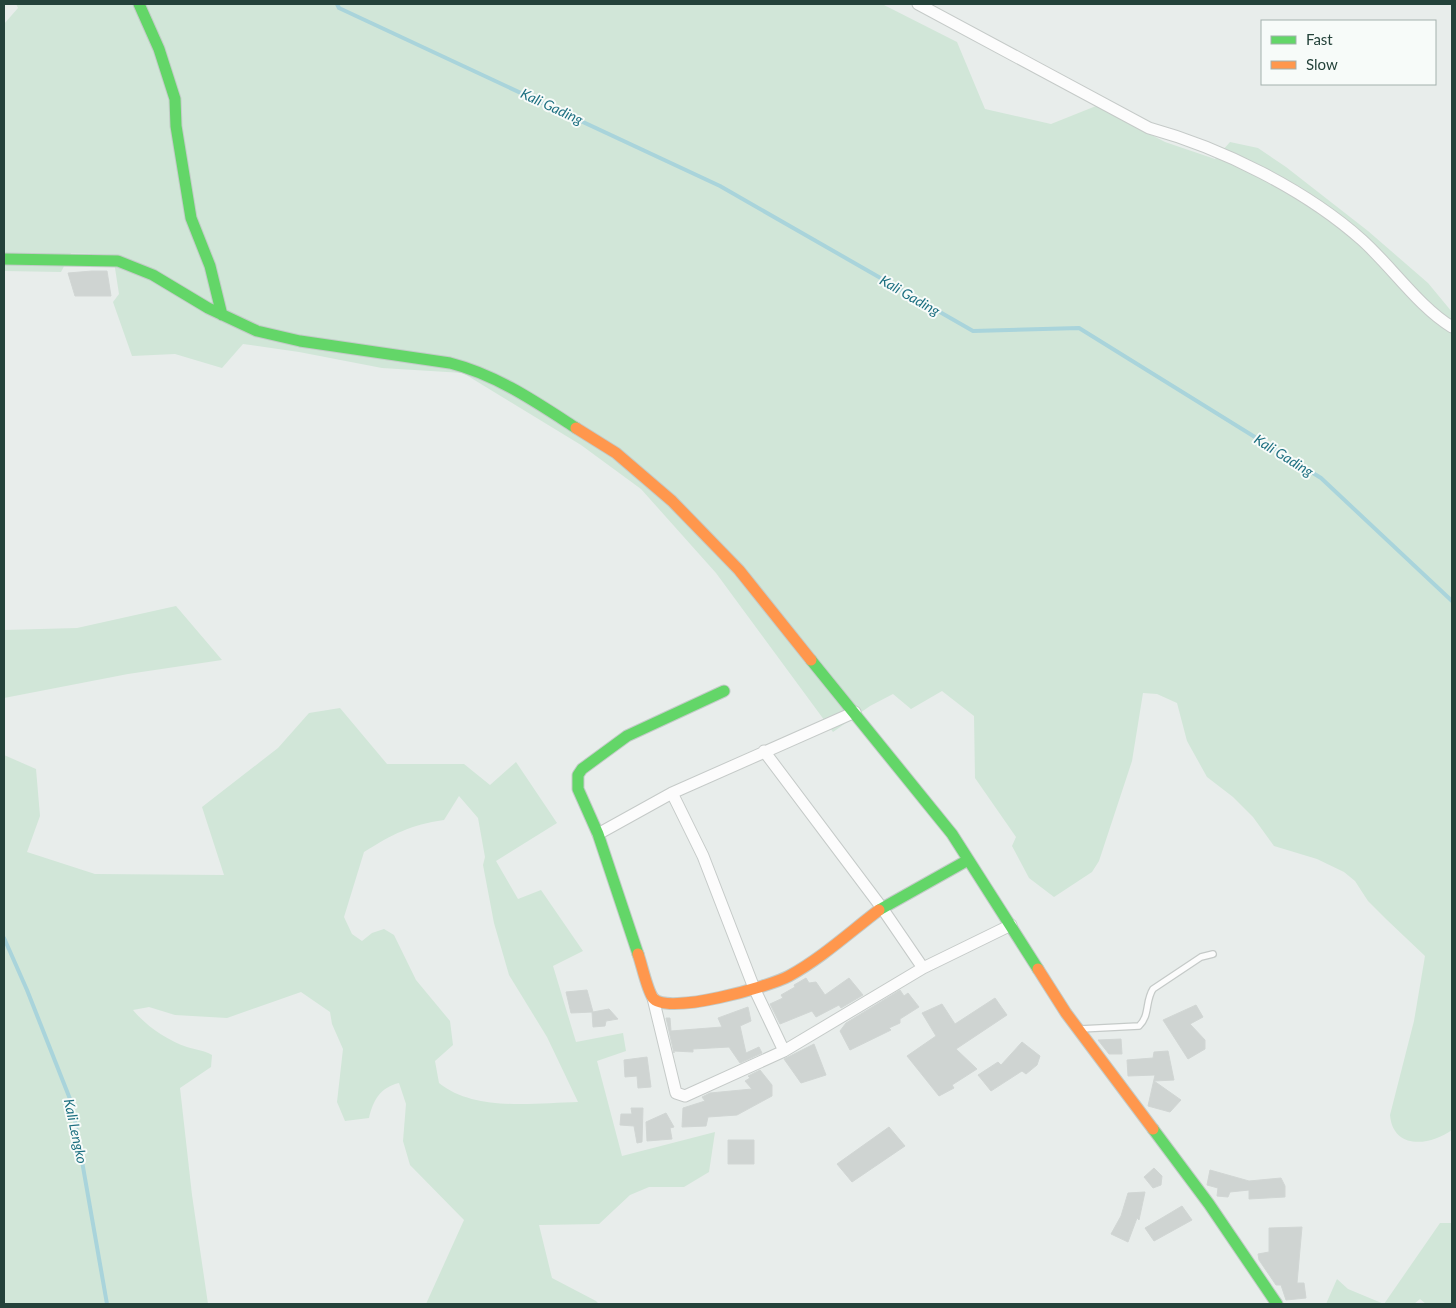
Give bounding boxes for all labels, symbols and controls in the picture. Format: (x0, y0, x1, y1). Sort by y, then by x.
legend (1261, 20, 1436, 85)
text: Fast (1306, 30, 1333, 48)
text: Slow (1306, 55, 1338, 73)
water label: Kali Gading (518, 84, 586, 128)
water label: Kali Gading (877, 271, 943, 319)
water label: Kali Gading (1251, 430, 1317, 480)
water label: Kali Lengko (61, 1097, 91, 1165)

